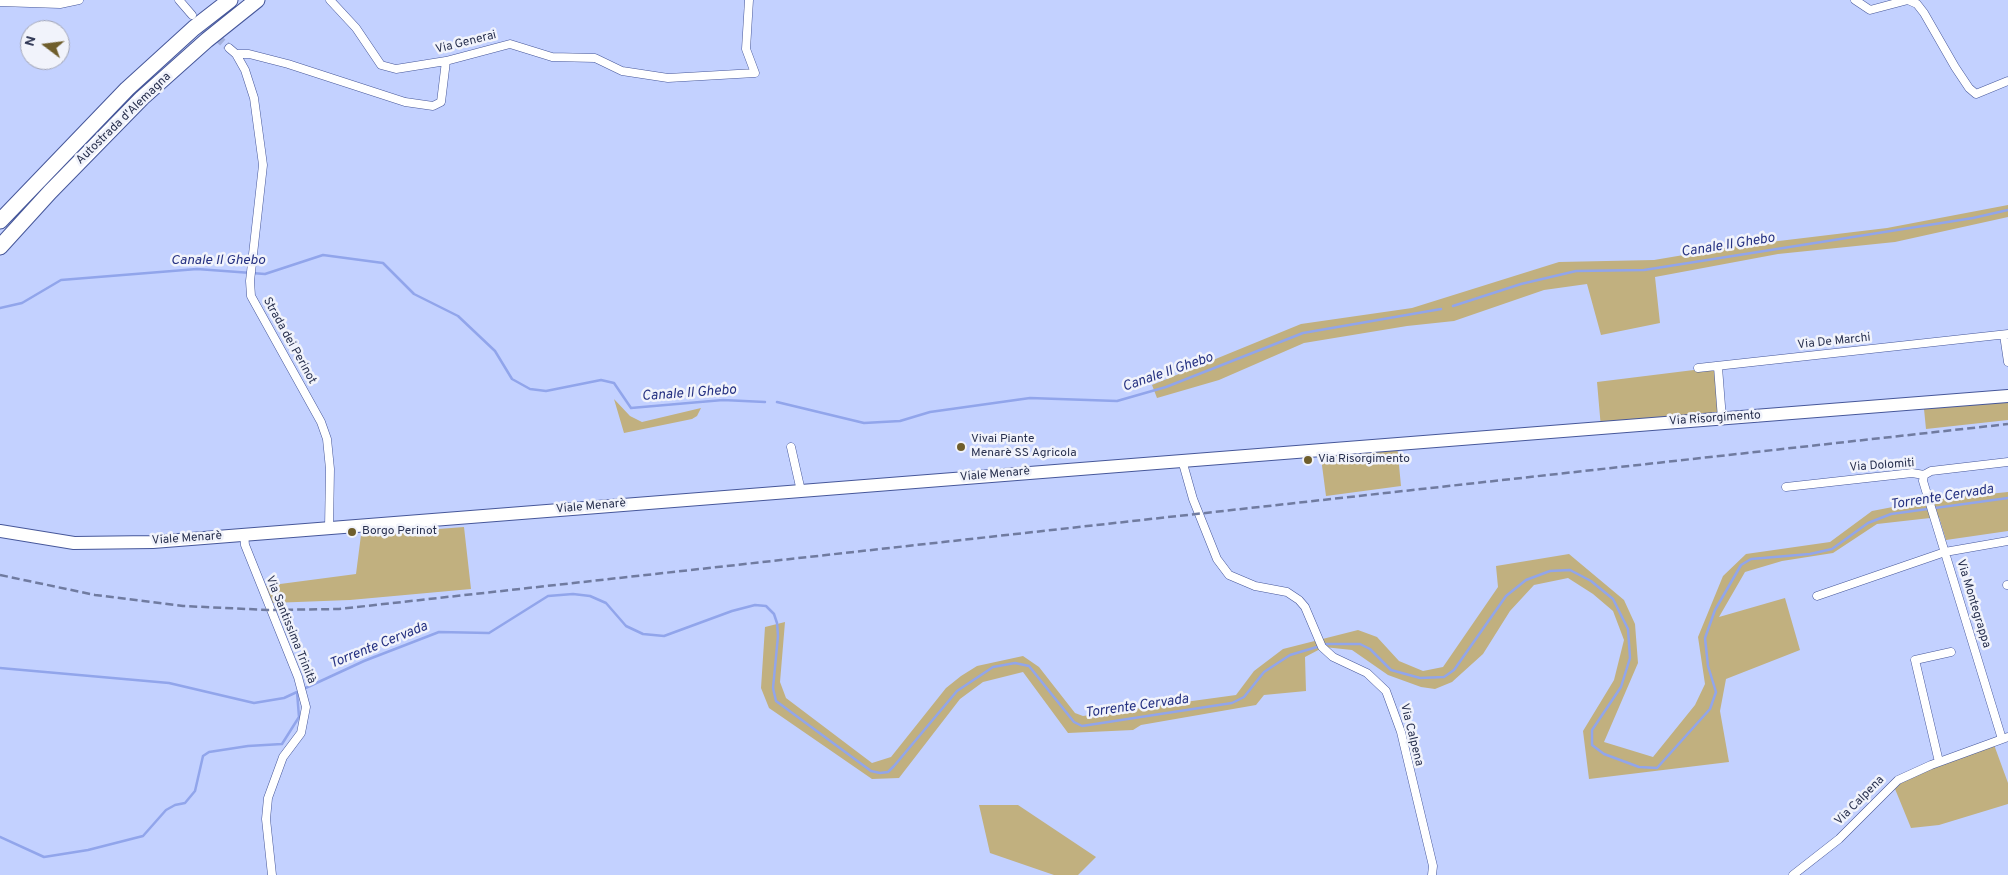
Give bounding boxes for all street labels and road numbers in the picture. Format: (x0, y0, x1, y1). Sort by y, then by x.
street label: Via Generai (434, 28, 498, 58)
street label: Autostrada d'Alemagna (74, 70, 174, 168)
street label: Strada dei Perinot (259, 295, 319, 387)
street label: Via De Marchi (1797, 331, 1871, 353)
street label: Via Risorgimento (1669, 409, 1761, 429)
street label: Via Dolomiti (1849, 457, 1915, 475)
street label: Viale Menarè (959, 465, 1031, 485)
street label: Viale Menarè (555, 497, 627, 517)
street label: Viale Menarè (151, 529, 223, 549)
street label: Via Montegrappa (1953, 558, 1993, 650)
street label: Via Santissima Trinità (262, 574, 318, 686)
street label: Via Calpena (1396, 702, 1426, 768)
street label: Via Calpena (1832, 773, 1888, 829)

